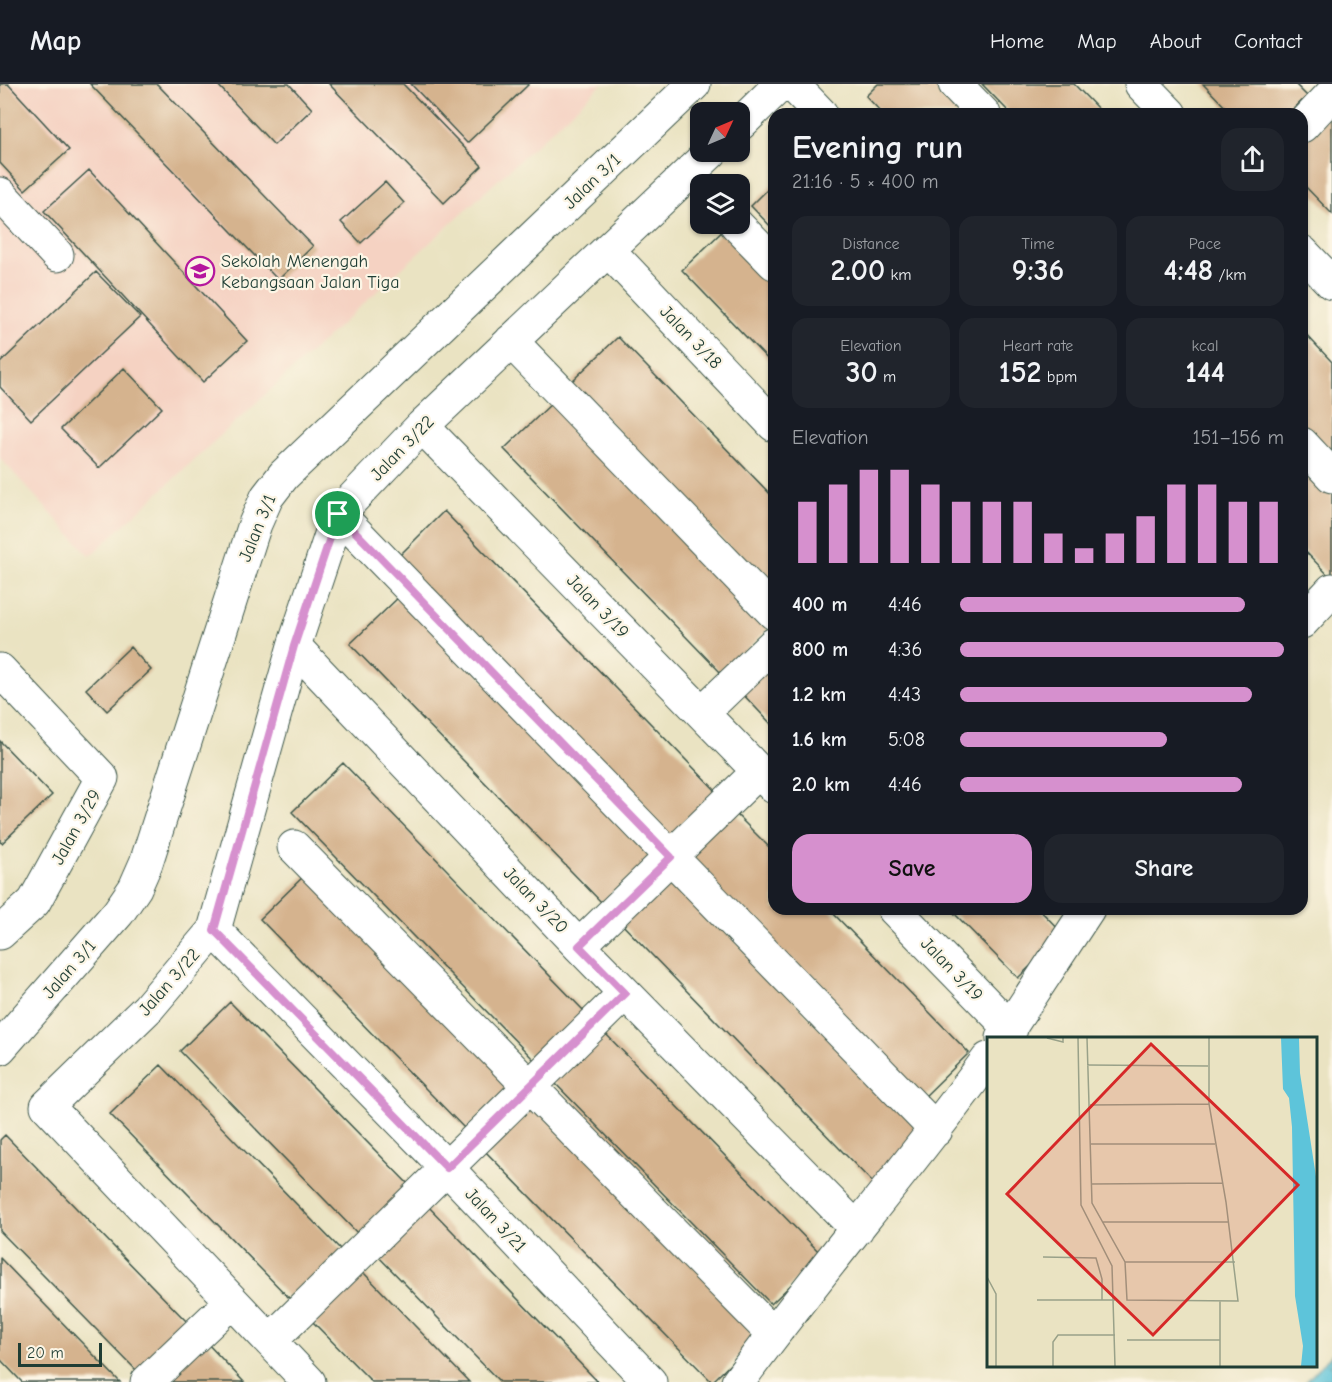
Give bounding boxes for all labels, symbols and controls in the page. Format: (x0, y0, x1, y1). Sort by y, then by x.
text: Map (30, 25, 81, 57)
text: Home (990, 29, 1044, 53)
text: Map (1077, 29, 1117, 53)
text: About (1150, 29, 1201, 53)
text: Contact (1234, 29, 1302, 53)
north arrow (690, 102, 750, 162)
map controls (690, 102, 750, 234)
text: Evening run (792, 128, 963, 166)
button: share (1221, 128, 1284, 191)
street label: Jalan 3/1 (560, 149, 625, 214)
text: 21:16 · 5 × 400 m (792, 170, 939, 193)
button: layers (690, 174, 750, 234)
text: Distance (842, 235, 900, 253)
text: Time (1021, 235, 1055, 253)
text: Pace (1189, 235, 1221, 253)
place label: Sekolah Menengah Kebangsaan Jalan Tiga (221, 251, 400, 293)
text: 2.00 (830, 253, 885, 288)
text: 9:36 (1012, 253, 1064, 288)
text: 4:48 (1163, 253, 1213, 288)
school or university icon: Sekolah Menengah Kebangsaan Jalan Tiga (184, 255, 216, 287)
text: km (885, 266, 912, 284)
text: /km (1213, 266, 1247, 284)
street label: Jalan 3/18 (655, 301, 726, 373)
text: Elevation (840, 337, 902, 355)
text: Heart rate (1003, 337, 1073, 355)
text: kcal (1192, 337, 1218, 355)
text: 30 (846, 355, 878, 390)
text: 152 (999, 355, 1042, 390)
text: 144 (1185, 355, 1225, 390)
text: m (878, 368, 896, 386)
text: bpm (1042, 368, 1077, 386)
street label: Jalan 3/22 (366, 411, 439, 485)
text: Elevation (792, 426, 869, 449)
text: 151–156 m (1193, 426, 1284, 449)
pin (312, 488, 363, 539)
street label: Jalan 3/1 (234, 491, 280, 565)
icon: arrive (321, 497, 354, 530)
street label: Jalan 3/19 (562, 570, 633, 643)
text: 400 m (792, 593, 847, 616)
text: 4:46 (888, 593, 922, 616)
text: 800 m (792, 638, 848, 661)
text: 4:36 (888, 638, 922, 661)
text: 1.2 km (792, 683, 846, 706)
text: 4:43 (888, 683, 921, 706)
text: 1.6 km (792, 728, 847, 751)
text: 5:08 (888, 728, 925, 751)
text: 2.0 km (792, 773, 850, 796)
text: 4:46 (888, 773, 922, 796)
street label: Jalan 3/29 (47, 786, 106, 868)
button: Save (792, 834, 1032, 903)
button: Share (1044, 834, 1284, 903)
street label: Jalan 3/20 (499, 863, 572, 938)
street label: Jalan 3/19 (916, 933, 987, 1006)
street label: Jalan 3/1 (38, 936, 101, 1003)
street label: Jalan 3/22 (134, 944, 204, 1020)
inset map (987, 1037, 1317, 1367)
street label: Jalan 3/21 (461, 1184, 531, 1257)
scale bar (18, 1340, 102, 1368)
text: 20 m (27, 1344, 64, 1362)

